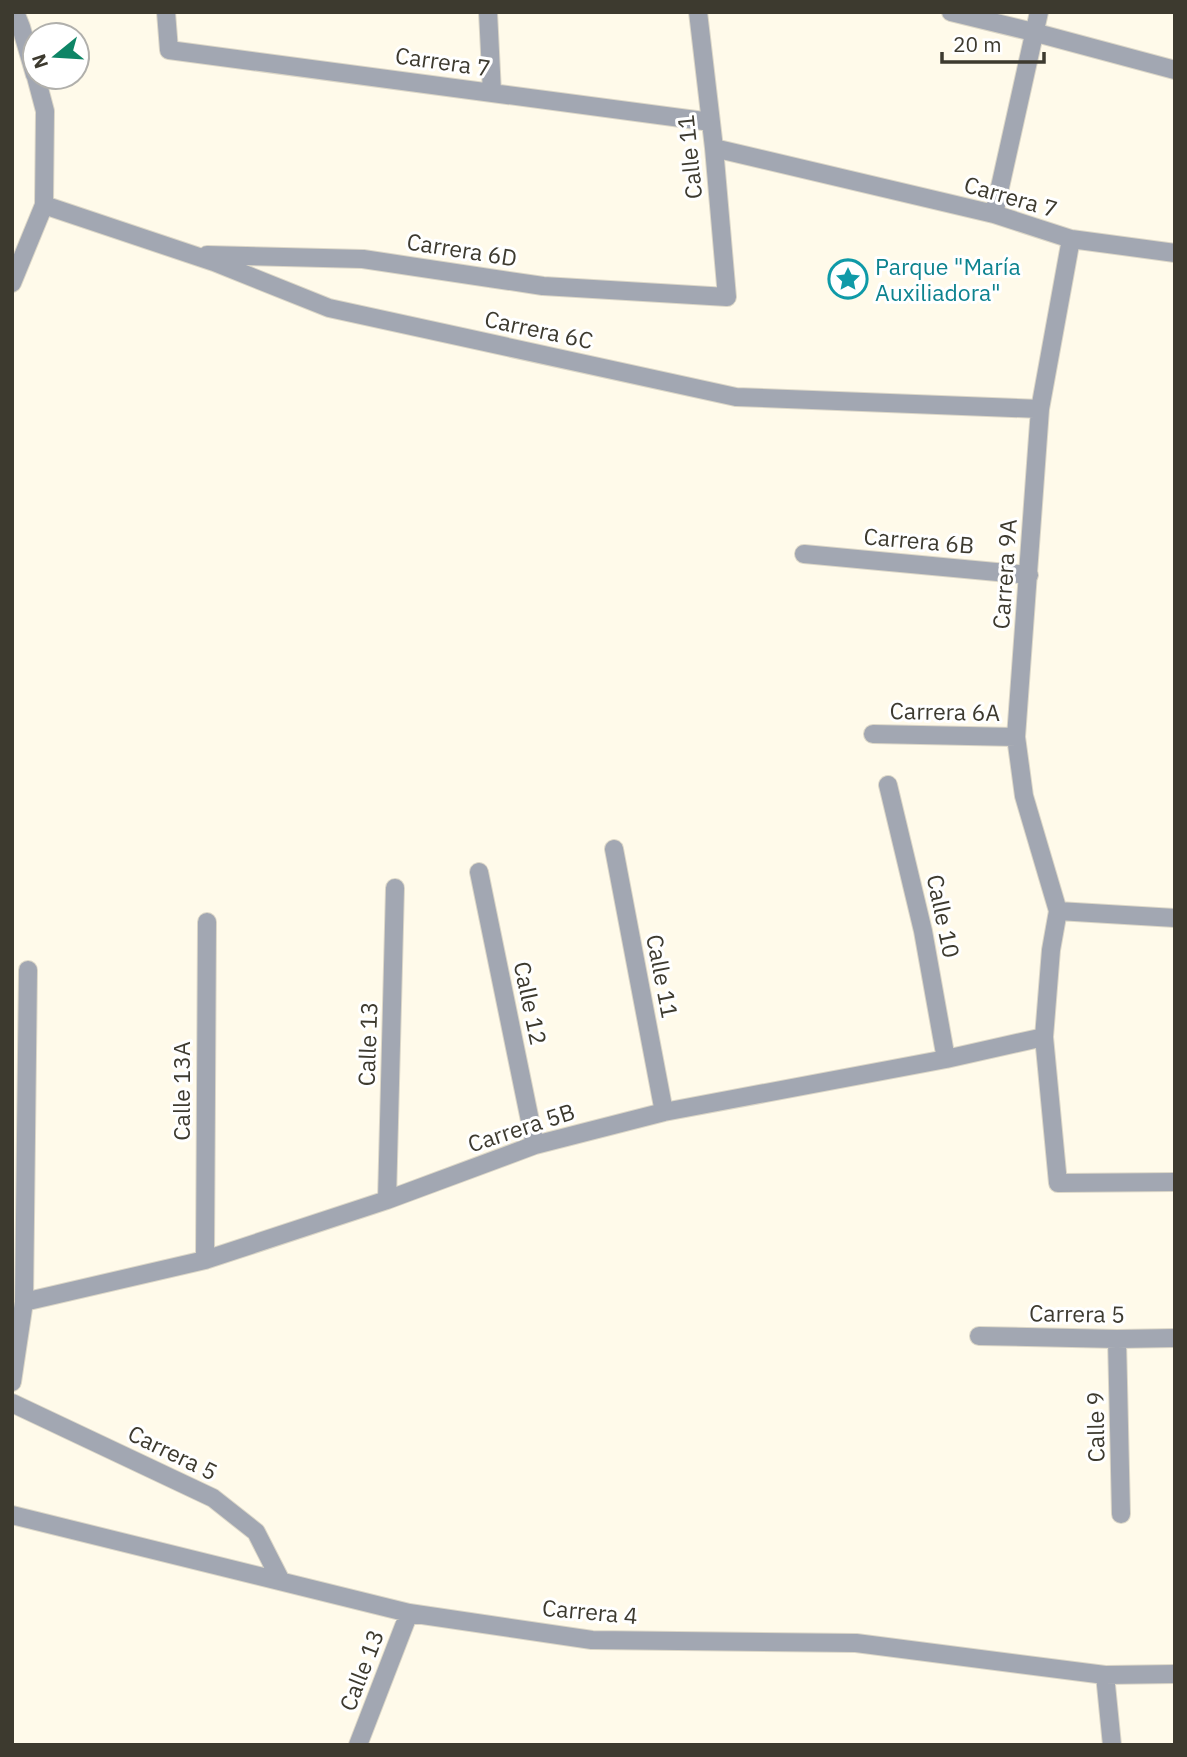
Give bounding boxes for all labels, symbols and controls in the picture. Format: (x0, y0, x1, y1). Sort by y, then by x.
north arrow (21, 21, 91, 91)
scale bar (942, 21, 1044, 65)
text: 20 m (953, 30, 1002, 58)
street label: Carrera 7 (393, 39, 493, 83)
text: N (26, 51, 53, 72)
street label: Calle 11 (670, 113, 708, 201)
street label: Carrera 7 (961, 168, 1061, 224)
street label: Carrera 6D (405, 225, 519, 273)
place label: Parque "María Auxiliadora" (875, 251, 1021, 307)
place icon: Parque "María Auxiliadora" (827, 258, 869, 300)
street label: Carrera 6C (482, 303, 596, 355)
street label: Carrera 9A (985, 518, 1023, 630)
street label: Carrera 6B (862, 520, 976, 560)
street label: Carrera 6A (889, 695, 1001, 727)
street label: Calle 10 (921, 871, 967, 961)
street label: Calle 11 (640, 932, 686, 1020)
street label: Calle 12 (508, 958, 554, 1048)
street label: Calle 13 (351, 1001, 383, 1087)
street label: Calle 13A (166, 1041, 196, 1141)
street label: Carrera 5B (464, 1096, 578, 1158)
street label: Carrera 5 (1029, 1297, 1125, 1329)
street label: Calle 9 (1079, 1391, 1111, 1463)
street label: Carrera 5 (123, 1418, 223, 1486)
street label: Carrera 4 (541, 1592, 639, 1630)
street label: Calle 13 (332, 1625, 390, 1715)

